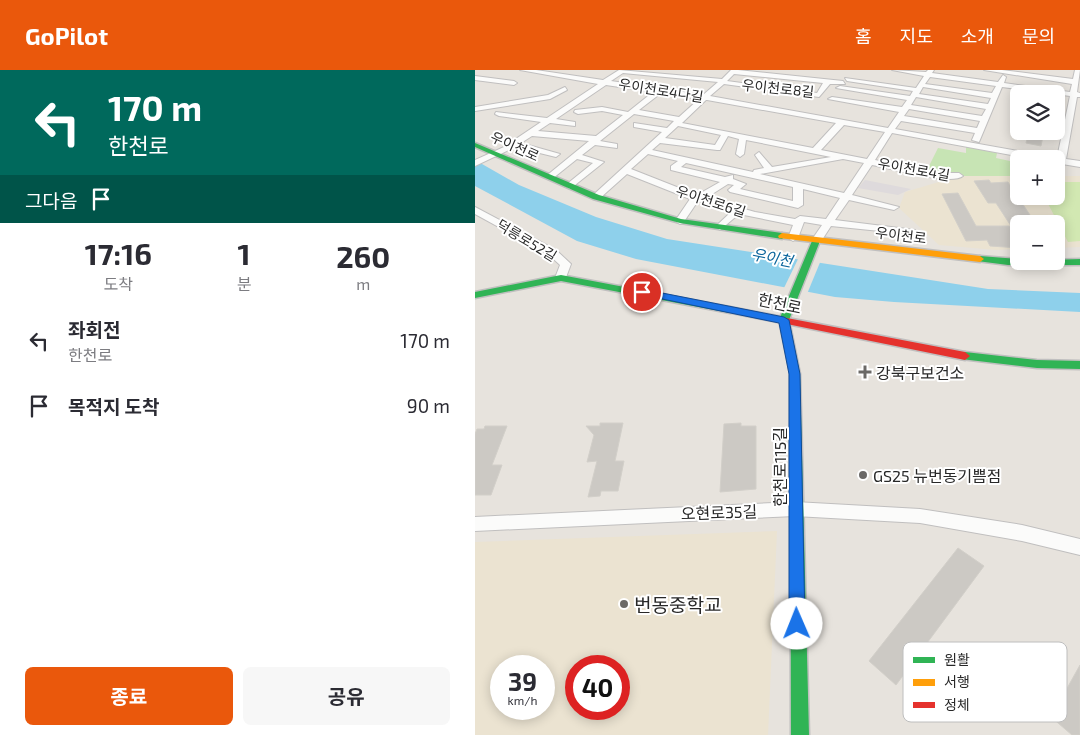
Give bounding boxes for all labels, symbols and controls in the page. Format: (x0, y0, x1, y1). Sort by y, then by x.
text: GoPilot (25, 21, 108, 50)
text: 홈 (855, 25, 872, 47)
text: 지도 (900, 25, 933, 47)
text: 소개 (961, 25, 994, 47)
text: 문의 (1022, 25, 1055, 47)
street label: 우이천로4다길 (617, 75, 705, 105)
street label: 우이천로8길 (741, 76, 815, 100)
map controls (1010, 85, 1065, 270)
button: layers (1010, 85, 1065, 140)
text: 170 m (108, 86, 202, 128)
icon: left (25, 90, 90, 155)
street label: 우이천로 (488, 128, 542, 164)
text: 한천로 (108, 132, 169, 158)
button: + (1010, 150, 1065, 205)
street label: 우이천로4길 (877, 154, 951, 184)
street label: 우이천로6길 (674, 182, 748, 220)
icon: arrive (87, 185, 115, 213)
text: 그다음 (25, 189, 77, 212)
street label: 덕릉로52길 (494, 215, 560, 265)
button: − (1010, 215, 1065, 270)
street label: 우이천로 (874, 223, 928, 247)
text: 17:16 (85, 235, 152, 271)
text: 1 (238, 235, 251, 271)
text: 260 (336, 238, 390, 274)
water label: 우이천 (750, 244, 796, 270)
pin (621, 271, 663, 313)
text: 도착 (104, 274, 133, 293)
text: 분 (237, 274, 251, 293)
text: m (356, 274, 370, 293)
icon: arrive (628, 278, 656, 306)
street label: 한천로 (756, 289, 804, 317)
text: 좌회전 (68, 318, 120, 341)
icon: left (25, 327, 53, 355)
text: 170 m (400, 329, 450, 352)
text: 한천로 (68, 345, 112, 364)
place label: 강북구보건소 (876, 363, 964, 382)
marker: 강북구보건소 (858, 365, 872, 379)
icon: arrive (25, 392, 53, 420)
text: 90 m (407, 394, 450, 417)
text: 목적지 도착 (68, 395, 160, 418)
street label: 한천로115길 (770, 427, 789, 507)
place label: GS25 뉴번동기쁨점 (873, 466, 1001, 485)
marker: GS25 뉴번동기쁨점 (857, 469, 869, 481)
street label: 오현로35길 (681, 501, 757, 523)
place label: 번동중학교 (634, 593, 721, 616)
position arrow (770, 597, 822, 649)
marker: 번동중학교 (618, 598, 630, 610)
legend (903, 642, 1067, 722)
text: 원활 (944, 651, 970, 668)
speed limit sign: 40 (565, 655, 630, 720)
text: 39 (508, 666, 537, 696)
button: 종료 (25, 667, 233, 725)
button: 공유 (243, 667, 450, 725)
text: 서행 (944, 673, 970, 690)
text: km/h (508, 693, 537, 707)
text: 정체 (944, 696, 970, 713)

